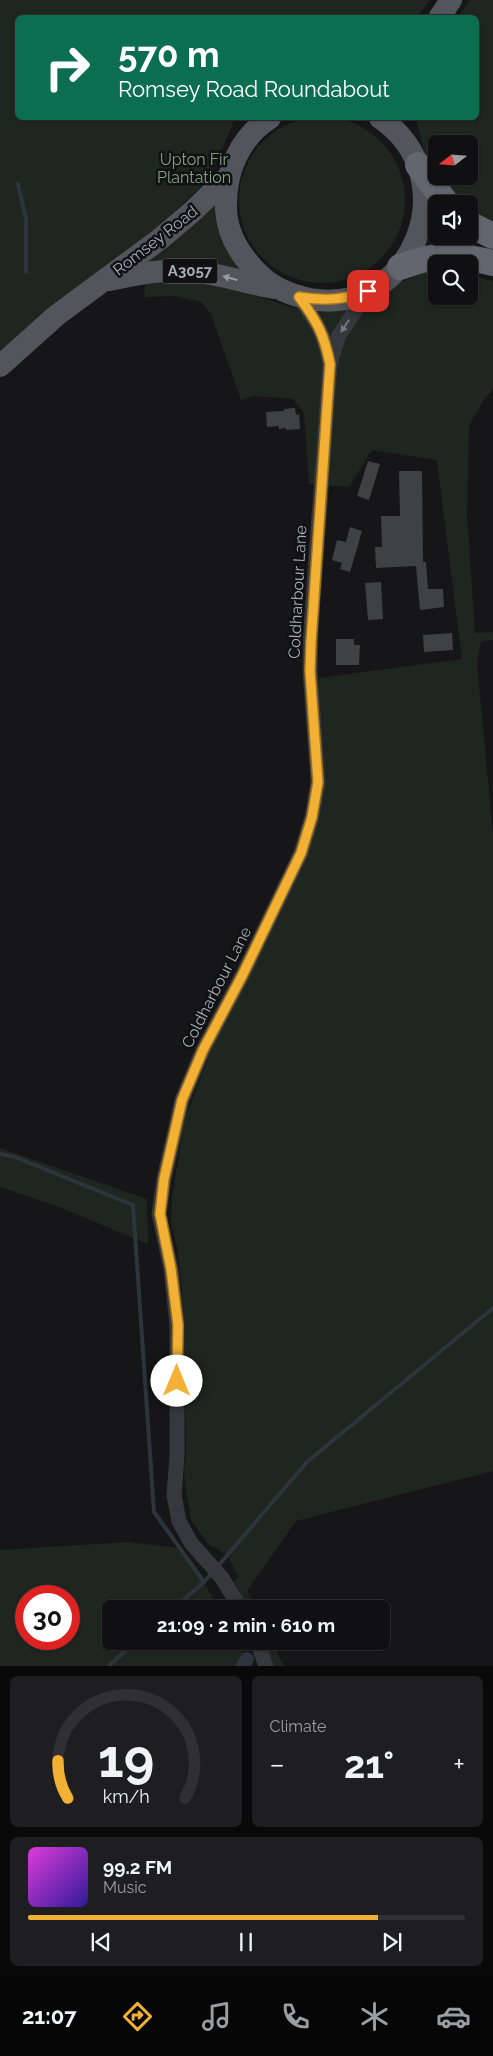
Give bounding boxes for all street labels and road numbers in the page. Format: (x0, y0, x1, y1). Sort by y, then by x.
street label: Romsey Road (109, 201, 201, 279)
road number: A3057 (162, 258, 218, 284)
street label: Coldharbour Lane (285, 525, 310, 659)
street label: Coldharbour Lane (178, 923, 255, 1051)

